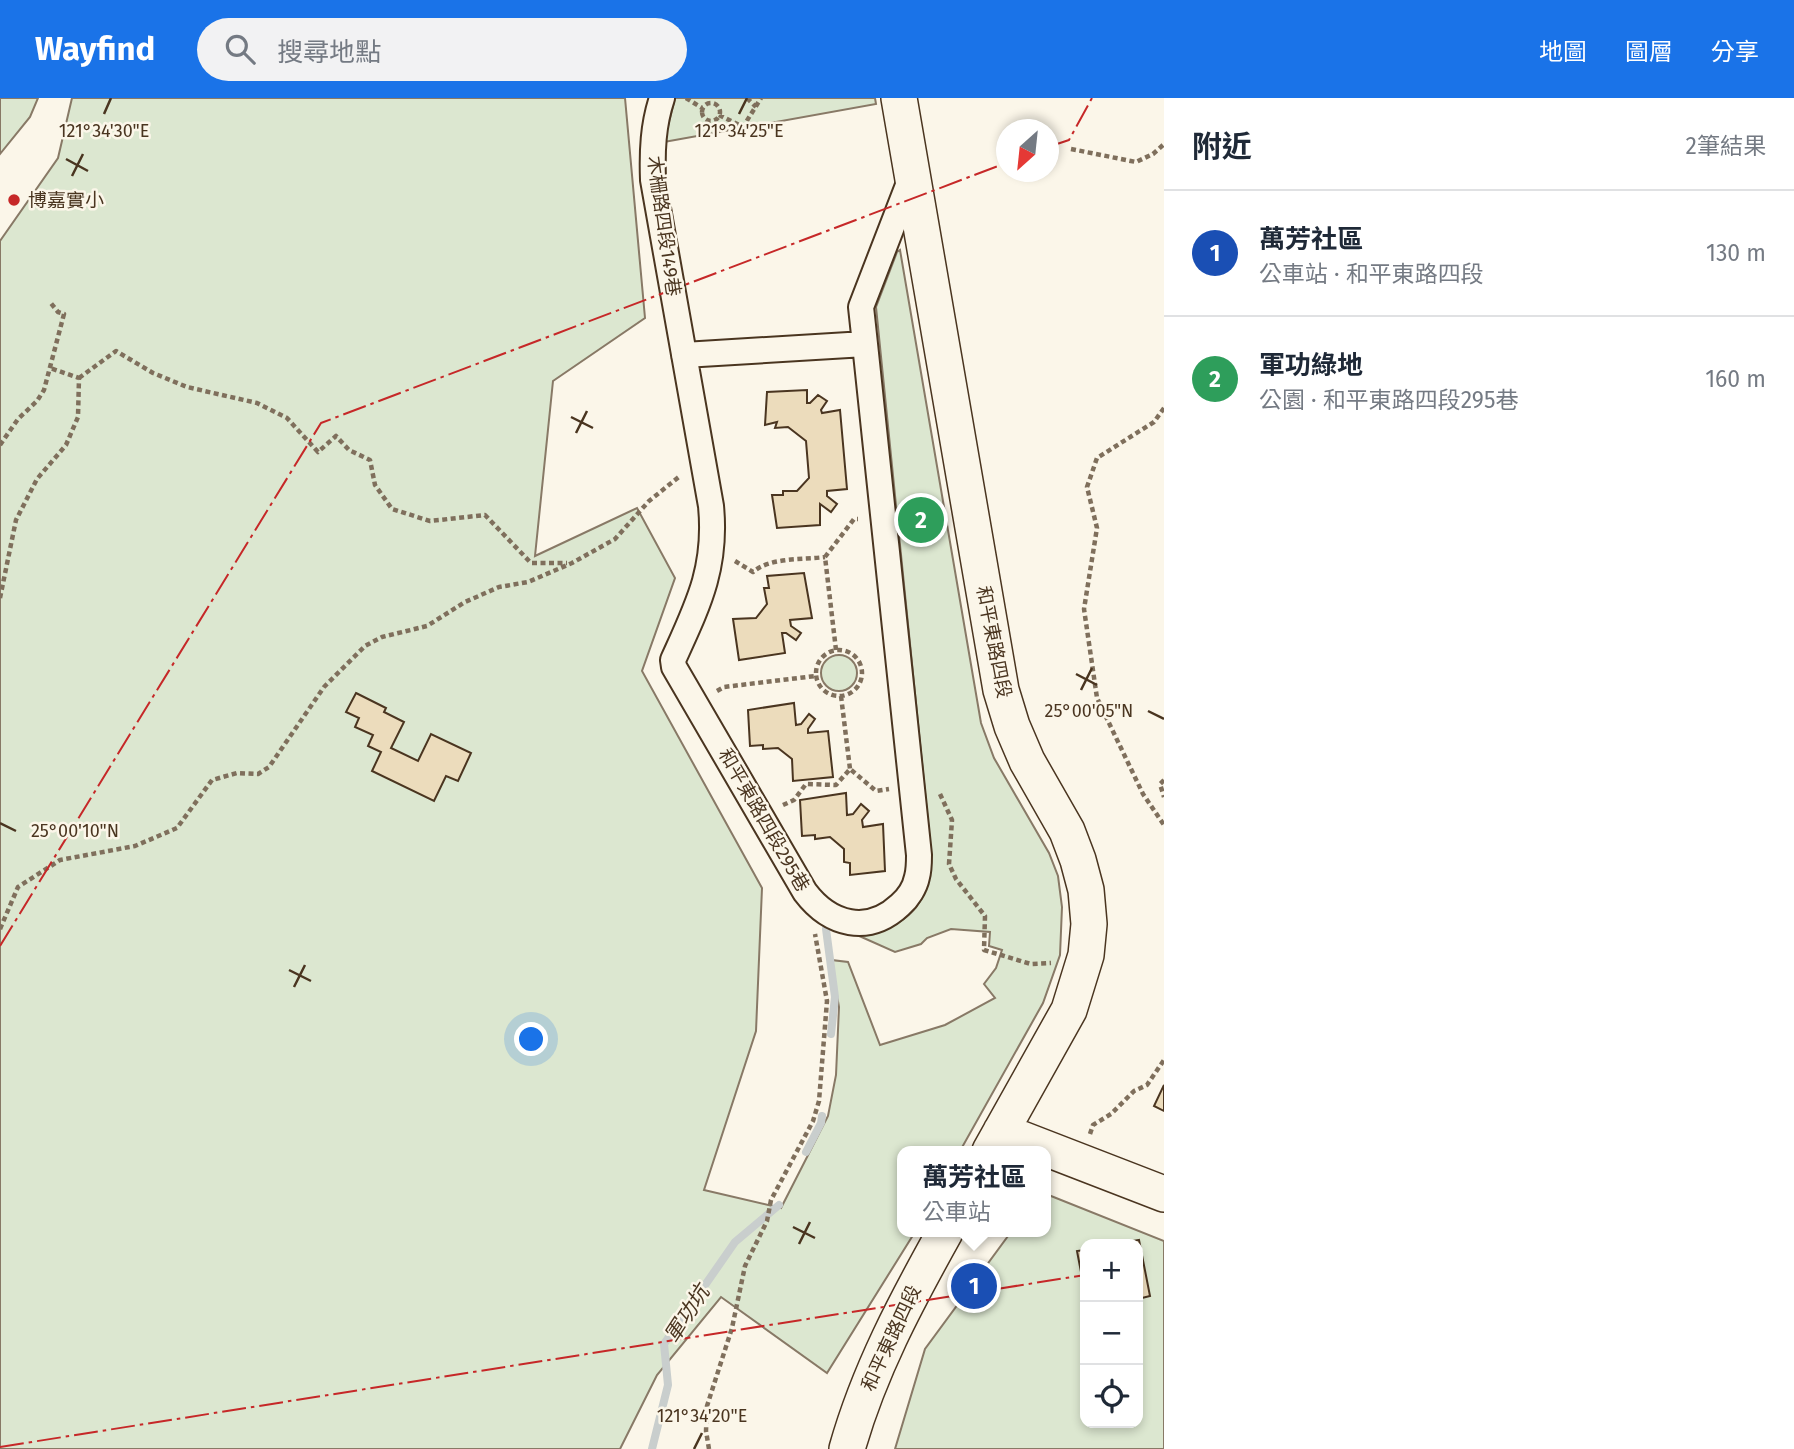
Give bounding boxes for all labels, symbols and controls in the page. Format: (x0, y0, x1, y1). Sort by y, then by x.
search box (197, 18, 687, 81)
text: Wayfind (35, 29, 155, 69)
icon: search (221, 30, 259, 68)
text: 搜尋地點 (277, 37, 381, 68)
text: 地圖 (1539, 38, 1587, 66)
text: 圖層 (1625, 38, 1673, 66)
text: 分享 (1711, 38, 1759, 66)
north arrow (996, 119, 1059, 182)
text: 121°34'30"E (59, 120, 149, 142)
text: 121°34'25"E (694, 120, 784, 142)
text: 附近 (1192, 129, 1252, 165)
text: 2筆結果 (1686, 132, 1766, 160)
street label: 木柵路四段149巷 (643, 154, 685, 298)
place label: 博嘉實小 (28, 189, 104, 212)
marker: 博嘉實小 (6, 192, 22, 208)
text: 萬芳社區 (1259, 224, 1363, 255)
text: 1 (1210, 239, 1220, 267)
text: 130 m (1706, 239, 1766, 267)
text: 公車站 · 和平東路四段 (1259, 260, 1484, 288)
text: 軍功綠地 (1259, 350, 1363, 381)
text: 2 (1209, 365, 1221, 393)
text: 160 m (1705, 365, 1766, 393)
text: 公園 · 和平東路四段295巷 (1259, 386, 1518, 414)
pin: 2 (898, 494, 944, 546)
street label: 和平東路四段 (972, 584, 1016, 700)
text: 25°00'05"N (1045, 700, 1133, 722)
street label: 和平東路四段295巷 (714, 744, 814, 896)
text: 25°00'10"N (31, 820, 119, 842)
your location (514, 1022, 548, 1056)
popup (897, 1146, 1051, 1237)
text: 萬芳社區 (922, 1162, 1026, 1193)
text: 公車站 (922, 1198, 991, 1226)
map controls (1080, 1239, 1143, 1428)
button: + (1080, 1239, 1143, 1302)
pin: 1 (951, 1260, 997, 1312)
water label: 軍功坑 (659, 1278, 717, 1347)
street label: 和平東路四段 (856, 1281, 926, 1395)
button: − (1080, 1302, 1143, 1365)
button: locate (1080, 1365, 1143, 1428)
text: 121°34'20"E (657, 1405, 747, 1427)

